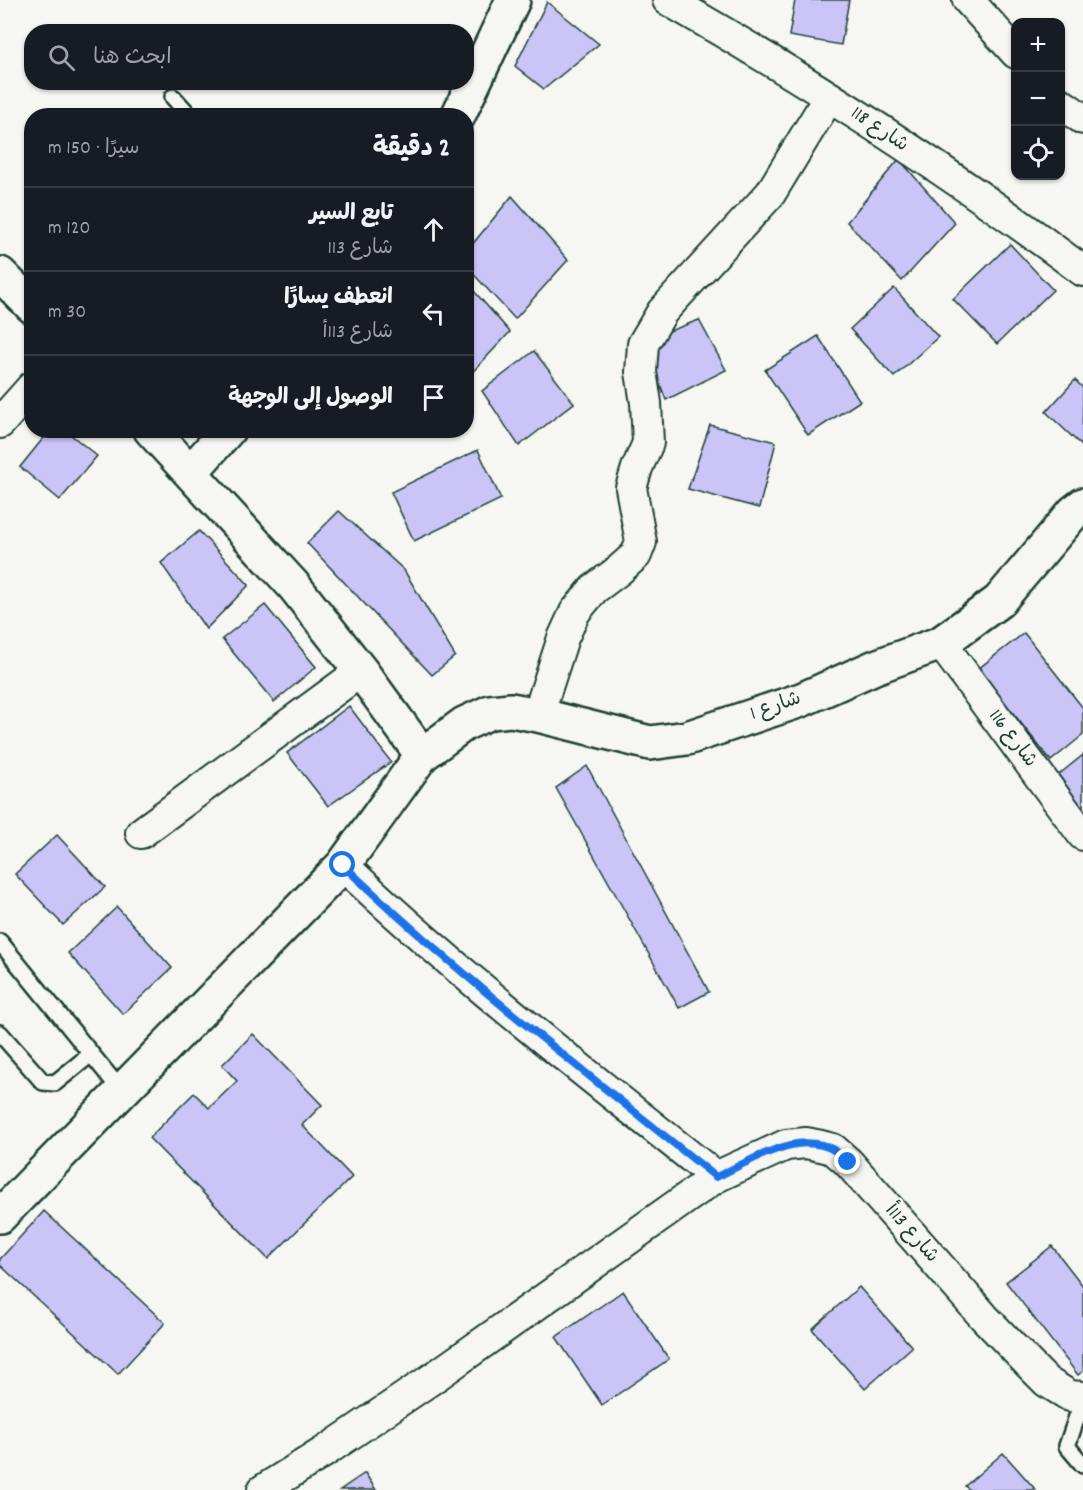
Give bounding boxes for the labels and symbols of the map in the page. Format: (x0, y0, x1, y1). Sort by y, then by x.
street label: شارع 118 (844, 100, 914, 160)
street label: شارع 1 (747, 685, 805, 729)
street label: شارع 116 (981, 704, 1043, 774)
route start (329, 851, 355, 877)
route end (834, 1148, 860, 1174)
street label: شارع 113أ (877, 1198, 945, 1270)

